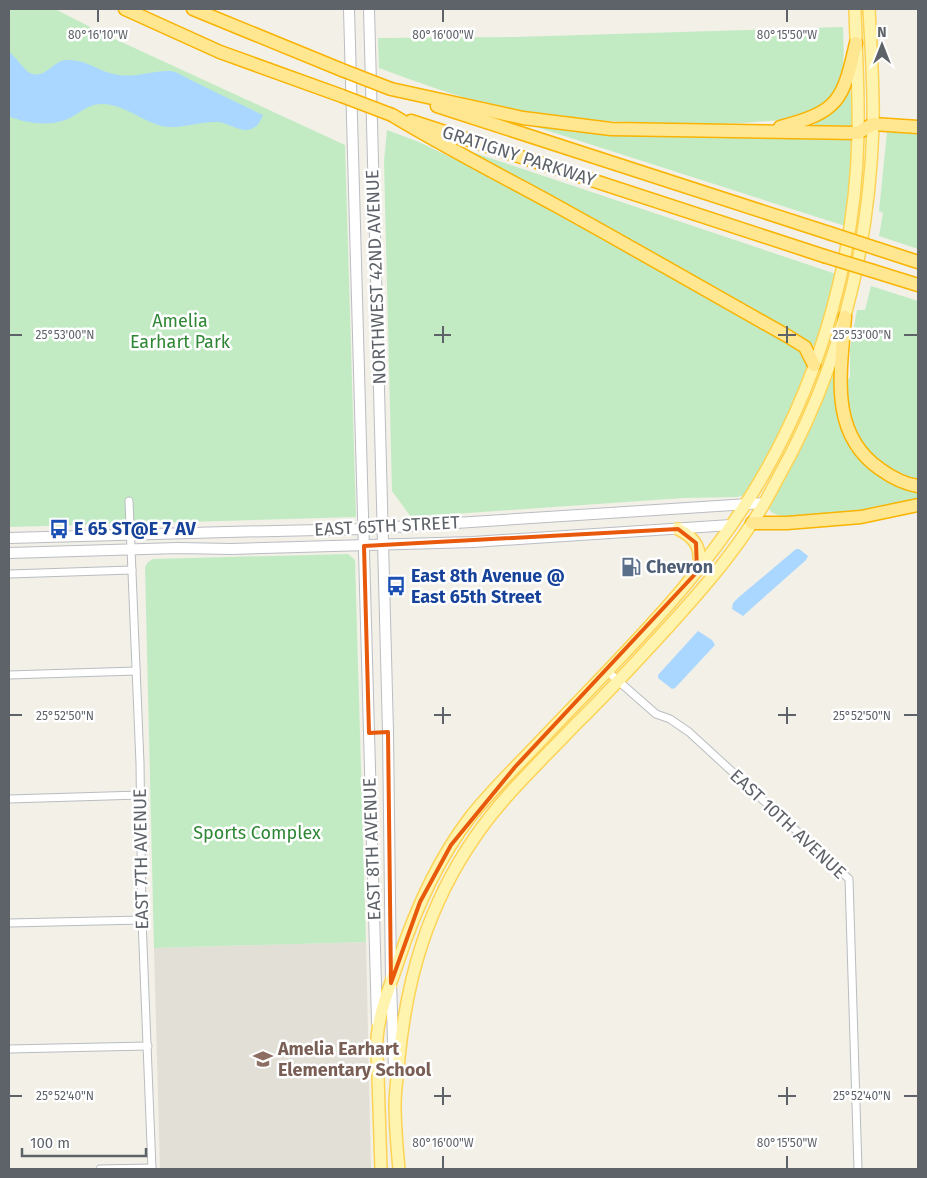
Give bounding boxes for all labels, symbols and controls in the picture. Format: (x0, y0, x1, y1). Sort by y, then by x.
north arrow (857, 20, 907, 70)
text: N (877, 24, 887, 41)
text: 80°16'10"W (68, 28, 128, 42)
text: 80°16'00"W (412, 28, 474, 42)
text: 80°15'50"W (757, 28, 817, 42)
street label: GRATIGNY PARKWAY (440, 121, 599, 191)
street label: NORTHWEST 42ND AVENUE (361, 169, 391, 385)
park label: Amelia Earhart Park (130, 310, 231, 353)
text: 25°53'00"N (36, 328, 94, 342)
text: 25°53'00"N (833, 328, 891, 342)
street label: EAST 65TH STREET (314, 511, 461, 541)
bus stop icon: E 65 ST@E 7 AV (48, 518, 70, 540)
place label: E 65 ST@E 7 AV (74, 518, 197, 540)
fuel station icon: Chevron (620, 556, 642, 578)
place label: Chevron (646, 556, 713, 578)
place label: East 8th Avenue @ East 65th Street (411, 565, 565, 608)
bus stop icon: East 8th Avenue @ East 65th Street (385, 575, 407, 597)
text: 25°52'50"N (36, 709, 94, 723)
text: 25°52'50"N (833, 709, 891, 723)
street label: EAST 10TH AVENUE (725, 765, 851, 883)
street label: EAST 8TH AVENUE (359, 777, 385, 921)
street label: EAST 7TH AVENUE (129, 788, 153, 930)
park label: Sports Complex (193, 822, 321, 844)
place label: Amelia Earhart Elementary School (277, 1038, 432, 1081)
school or university icon: Amelia Earhart Elementary School (252, 1048, 274, 1070)
text: 25°52'40"N (36, 1089, 94, 1103)
text: 25°52'40"N (833, 1089, 891, 1103)
scale bar (22, 1126, 146, 1158)
text: 100 m (30, 1134, 70, 1152)
text: 80°16'00"W (412, 1136, 474, 1150)
text: 80°15'50"W (757, 1136, 817, 1150)

